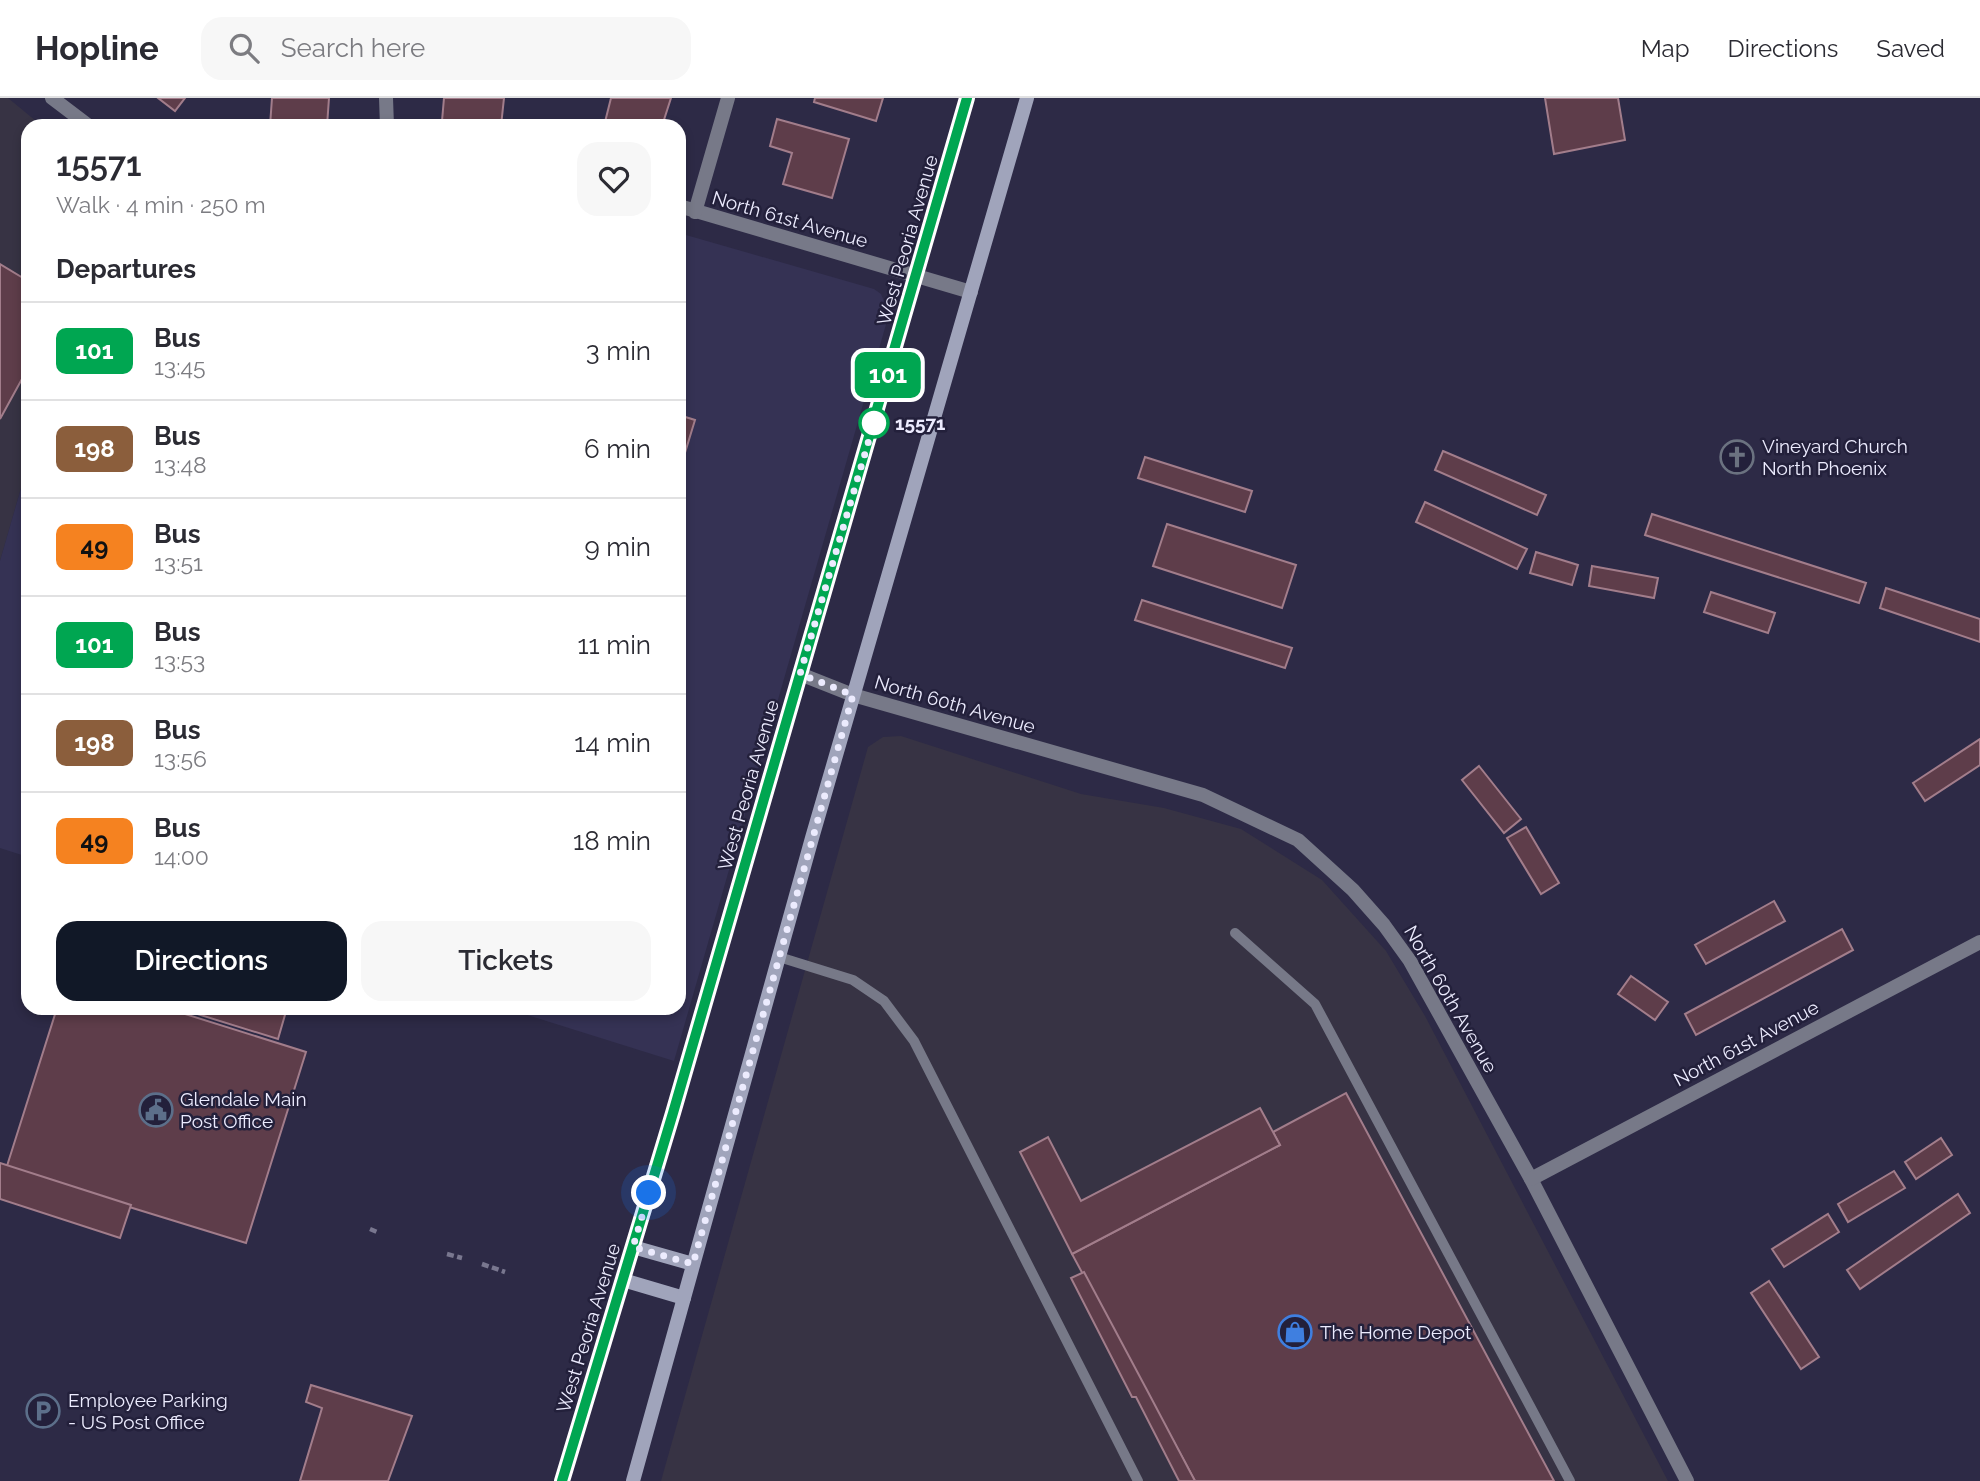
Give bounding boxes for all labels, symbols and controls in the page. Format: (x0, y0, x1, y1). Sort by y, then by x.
search box (201, 17, 691, 80)
text: Hopline (35, 29, 159, 68)
icon: search (225, 29, 263, 67)
text: Search here (281, 33, 425, 63)
text: Map (1641, 34, 1690, 63)
text: Directions (1728, 34, 1838, 63)
text: Saved (1876, 34, 1945, 63)
button: heart (577, 142, 651, 216)
text: 15571 (56, 145, 142, 184)
street label: West Peoria Avenue (872, 152, 942, 328)
street label: North 61st Avenue (710, 186, 870, 252)
text: Walk · 4 min · 250 m (56, 191, 266, 218)
text: Departures (56, 254, 196, 284)
text: Bus (154, 323, 201, 353)
text: 101 (75, 336, 114, 365)
text: 3 min (586, 336, 651, 366)
line badge: 101 (848, 352, 928, 398)
text: 13:45 (154, 353, 206, 380)
text: 101 (869, 360, 907, 389)
marker: 15571 (859, 408, 889, 438)
place label: 15571 (895, 412, 945, 434)
text: Bus (154, 421, 201, 451)
text: 198 (74, 434, 115, 463)
text: 6 min (584, 434, 651, 464)
place label: Vineyard Church North Phoenix (1762, 435, 1908, 479)
church icon: Vineyard Church North Phoenix (1718, 438, 1756, 476)
text: 13:48 (154, 451, 207, 478)
text: Bus (154, 519, 201, 549)
text: 49 (81, 532, 108, 561)
text: 9 min (584, 532, 651, 562)
text: 13:51 (154, 549, 203, 576)
text: Bus (154, 617, 201, 647)
text: 101 (75, 630, 114, 659)
text: 11 min (577, 630, 651, 660)
text: 13:53 (154, 647, 205, 674)
street label: North 60th Avenue (872, 671, 1038, 737)
street label: West Peoria Avenue (713, 697, 783, 873)
text: Bus (154, 715, 201, 745)
text: 198 (74, 728, 115, 757)
text: 14 min (574, 728, 651, 758)
text: 13:56 (154, 745, 207, 772)
text: Bus (154, 813, 201, 843)
text: 49 (81, 826, 108, 855)
text: 18 min (573, 826, 651, 856)
text: 14:00 (154, 843, 209, 870)
button: Directions (56, 921, 347, 1001)
button: Tickets (361, 921, 651, 1001)
street label: North 60th Avenue (1400, 922, 1502, 1076)
street label: North 61st Avenue (1670, 996, 1822, 1090)
place label: Glendale Main Post Office (180, 1088, 306, 1132)
public building icon: Glendale Main Post Office (137, 1091, 175, 1129)
your location (631, 1175, 666, 1210)
street label: West Peoria Avenue (552, 1240, 624, 1416)
shop icon: The Home Depot (1276, 1313, 1314, 1351)
place label: The Home Depot (1320, 1321, 1472, 1343)
place label: Employee Parking - US Post Office (68, 1389, 228, 1433)
parking icon: Employee Parking - US Post Office (24, 1392, 62, 1430)

